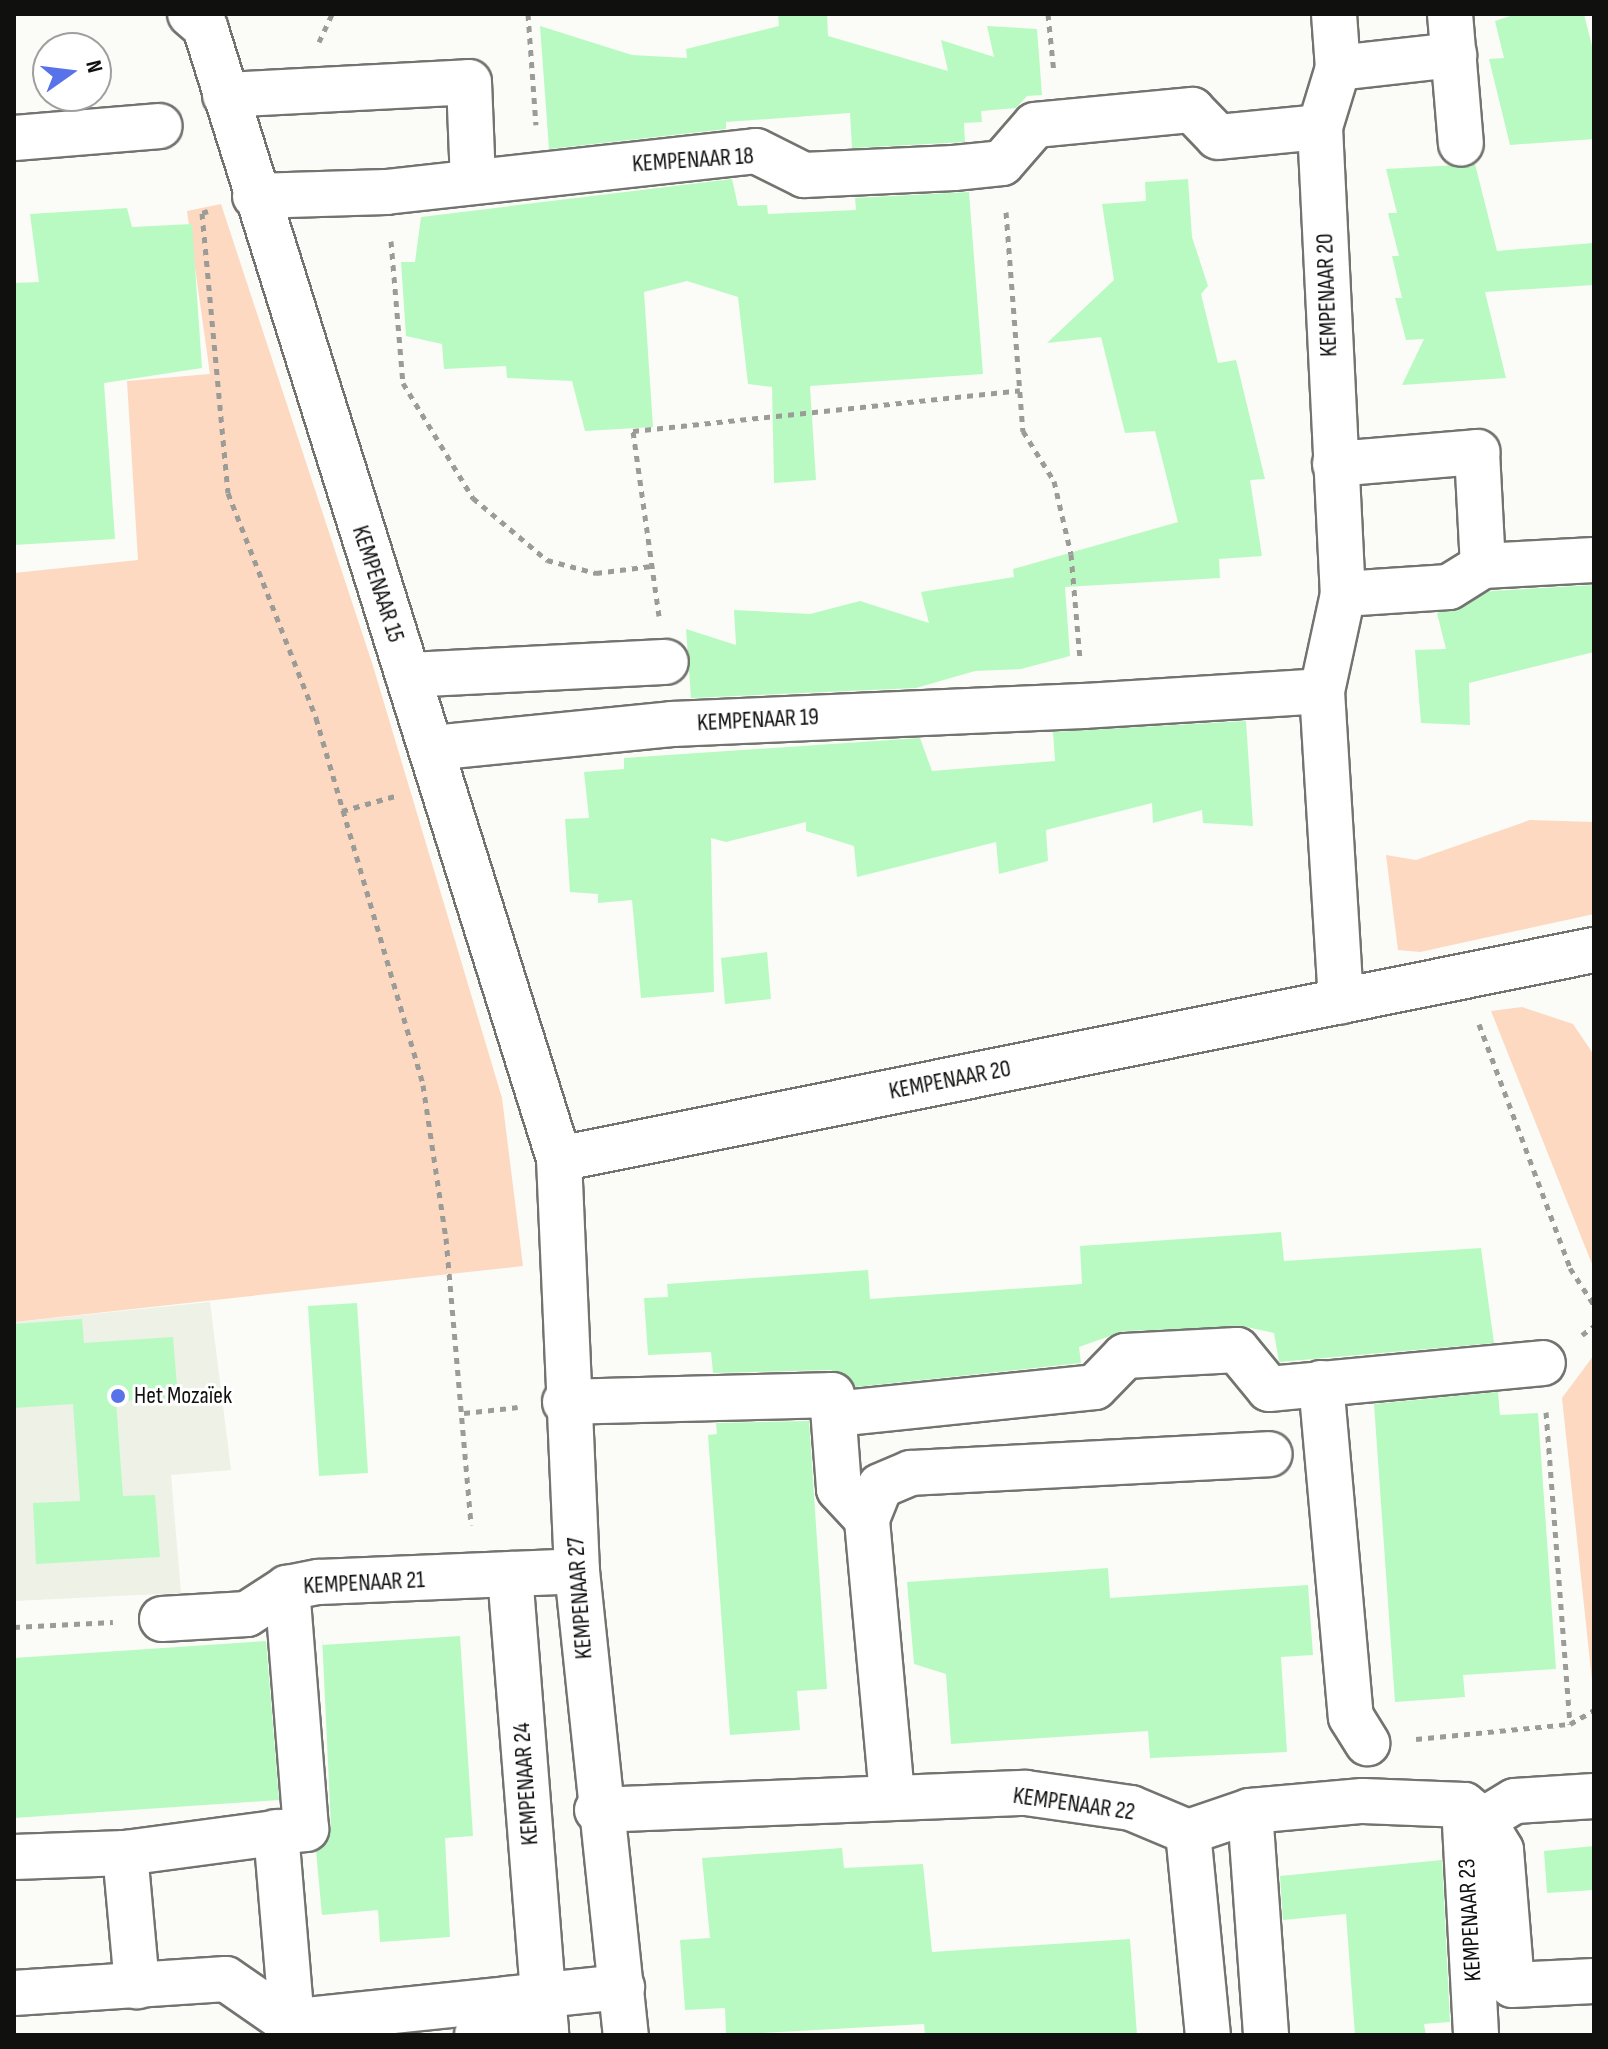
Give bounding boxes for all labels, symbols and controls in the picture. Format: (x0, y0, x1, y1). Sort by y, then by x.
north arrow (32, 32, 112, 112)
text: N (79, 58, 108, 76)
street label: KEMPENAAR 18 (631, 141, 755, 179)
street label: KEMPENAAR 20 (1310, 233, 1344, 357)
street label: KEMPENAAR 15 (346, 522, 410, 646)
street label: KEMPENAAR 19 (696, 702, 820, 738)
street label: KEMPENAAR 20 (887, 1054, 1013, 1106)
place label: Het Mozaïek (134, 1382, 232, 1410)
marker: Het Mozaïek (109, 1387, 127, 1405)
street label: KEMPENAAR 27 (561, 1536, 599, 1660)
street label: KEMPENAAR 21 (303, 1565, 425, 1601)
street label: KEMPENAAR 24 (507, 1722, 545, 1846)
street label: KEMPENAAR 22 (1011, 1781, 1137, 1827)
street label: KEMPENAAR 23 (1452, 1858, 1488, 1982)

